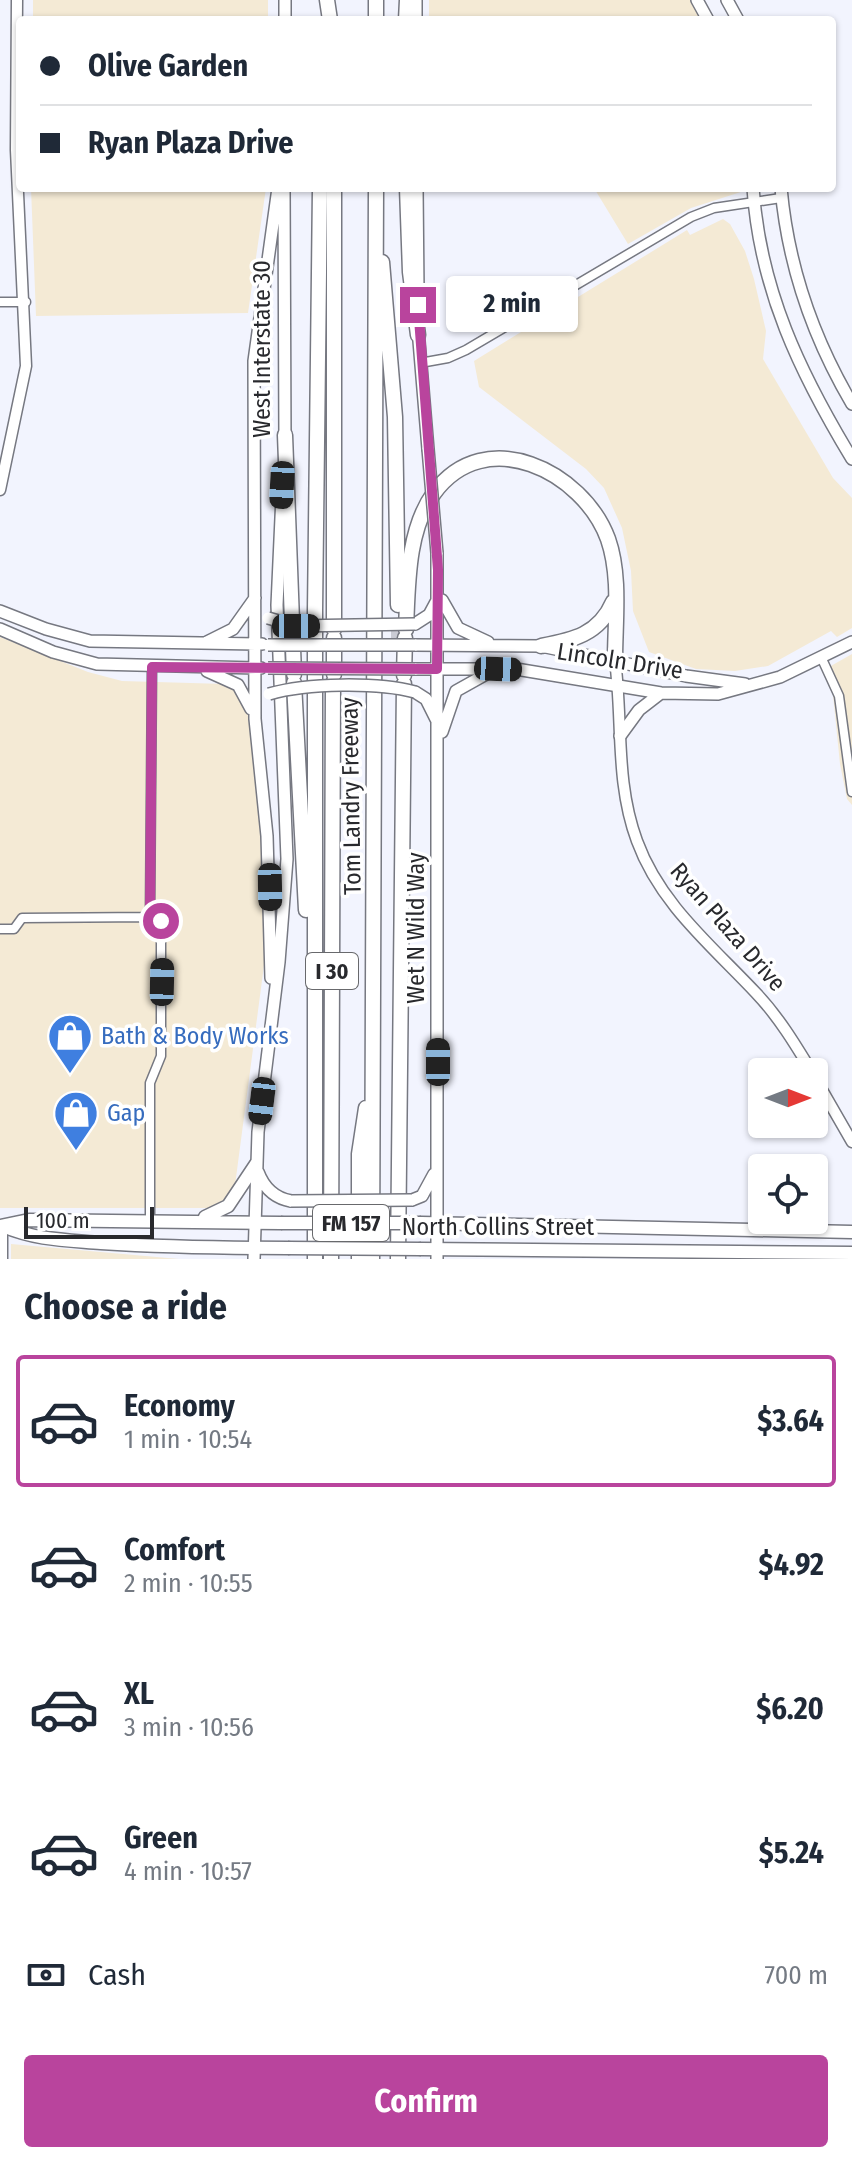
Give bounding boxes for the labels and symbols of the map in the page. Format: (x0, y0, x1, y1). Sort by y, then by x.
street label: West Interstate 30 (248, 260, 276, 438)
callout: 2 min (446, 277, 578, 333)
route end (400, 287, 436, 323)
car (269, 460, 295, 510)
car (272, 614, 320, 638)
street label: Lincoln Drive (555, 637, 685, 685)
car (474, 656, 522, 682)
street label: Tom Landry Freeway (335, 697, 367, 895)
street label: Wet N Wild Way (402, 852, 430, 1004)
street label: Ryan Plaza Drive (665, 857, 791, 997)
car (258, 863, 282, 911)
route start (143, 903, 179, 939)
road number: I 30 (306, 953, 358, 989)
car (150, 958, 174, 1006)
shop icon: Bath & Body Works (46, 1012, 94, 1075)
place label: Bath & Body Works (101, 1022, 289, 1050)
car (426, 1038, 450, 1086)
north arrow (748, 1058, 828, 1138)
car (247, 1076, 277, 1126)
shop icon: Gap (52, 1089, 100, 1152)
place label: Gap (107, 1099, 145, 1127)
scale bar (24, 1203, 154, 1239)
road number: FM 157 (313, 1205, 389, 1241)
street label: North Collins Street (402, 1213, 594, 1241)

